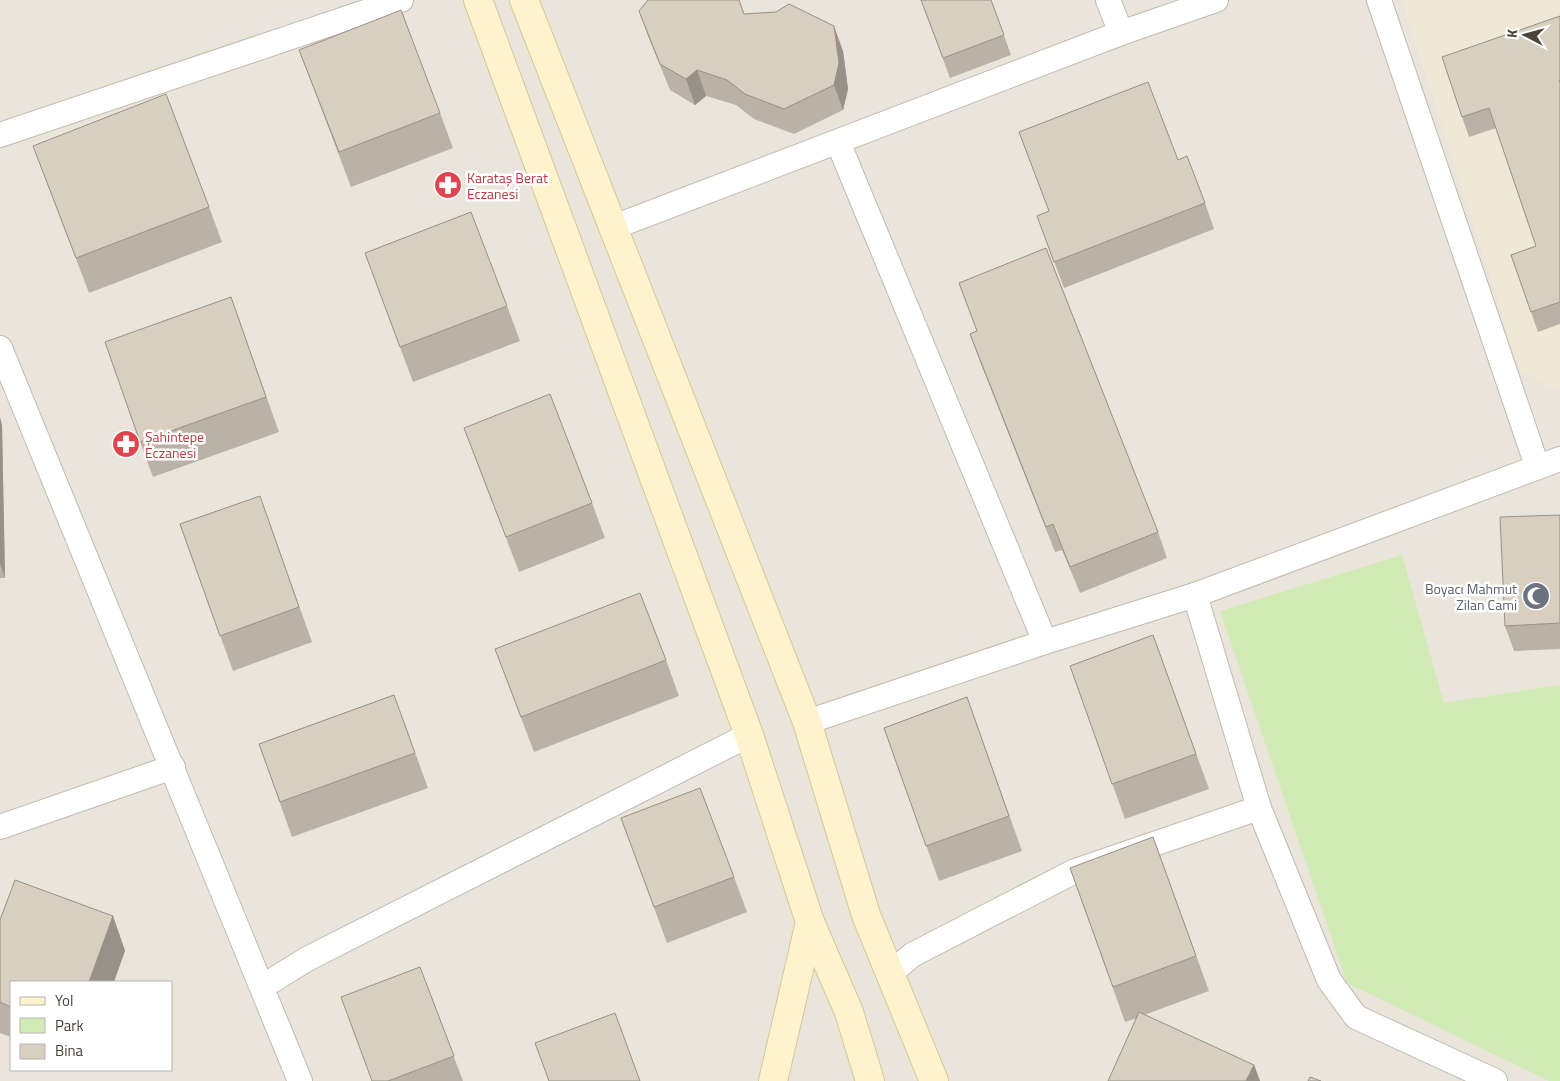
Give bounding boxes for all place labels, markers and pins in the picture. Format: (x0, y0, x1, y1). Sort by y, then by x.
place label: Karataş Berat Eczanesi (467, 167, 548, 204)
pharmacy icon: Karataş Berat Eczanesi (433, 170, 463, 200)
place label: Şahintepe Eczanesi (145, 426, 204, 463)
pharmacy icon: Şahintepe Eczanesi (111, 429, 141, 459)
place label: Boyacı Mahmut Zilan Cami (1425, 578, 1517, 615)
mosque icon: Boyacı Mahmut Zilan Cami (1521, 581, 1551, 611)

